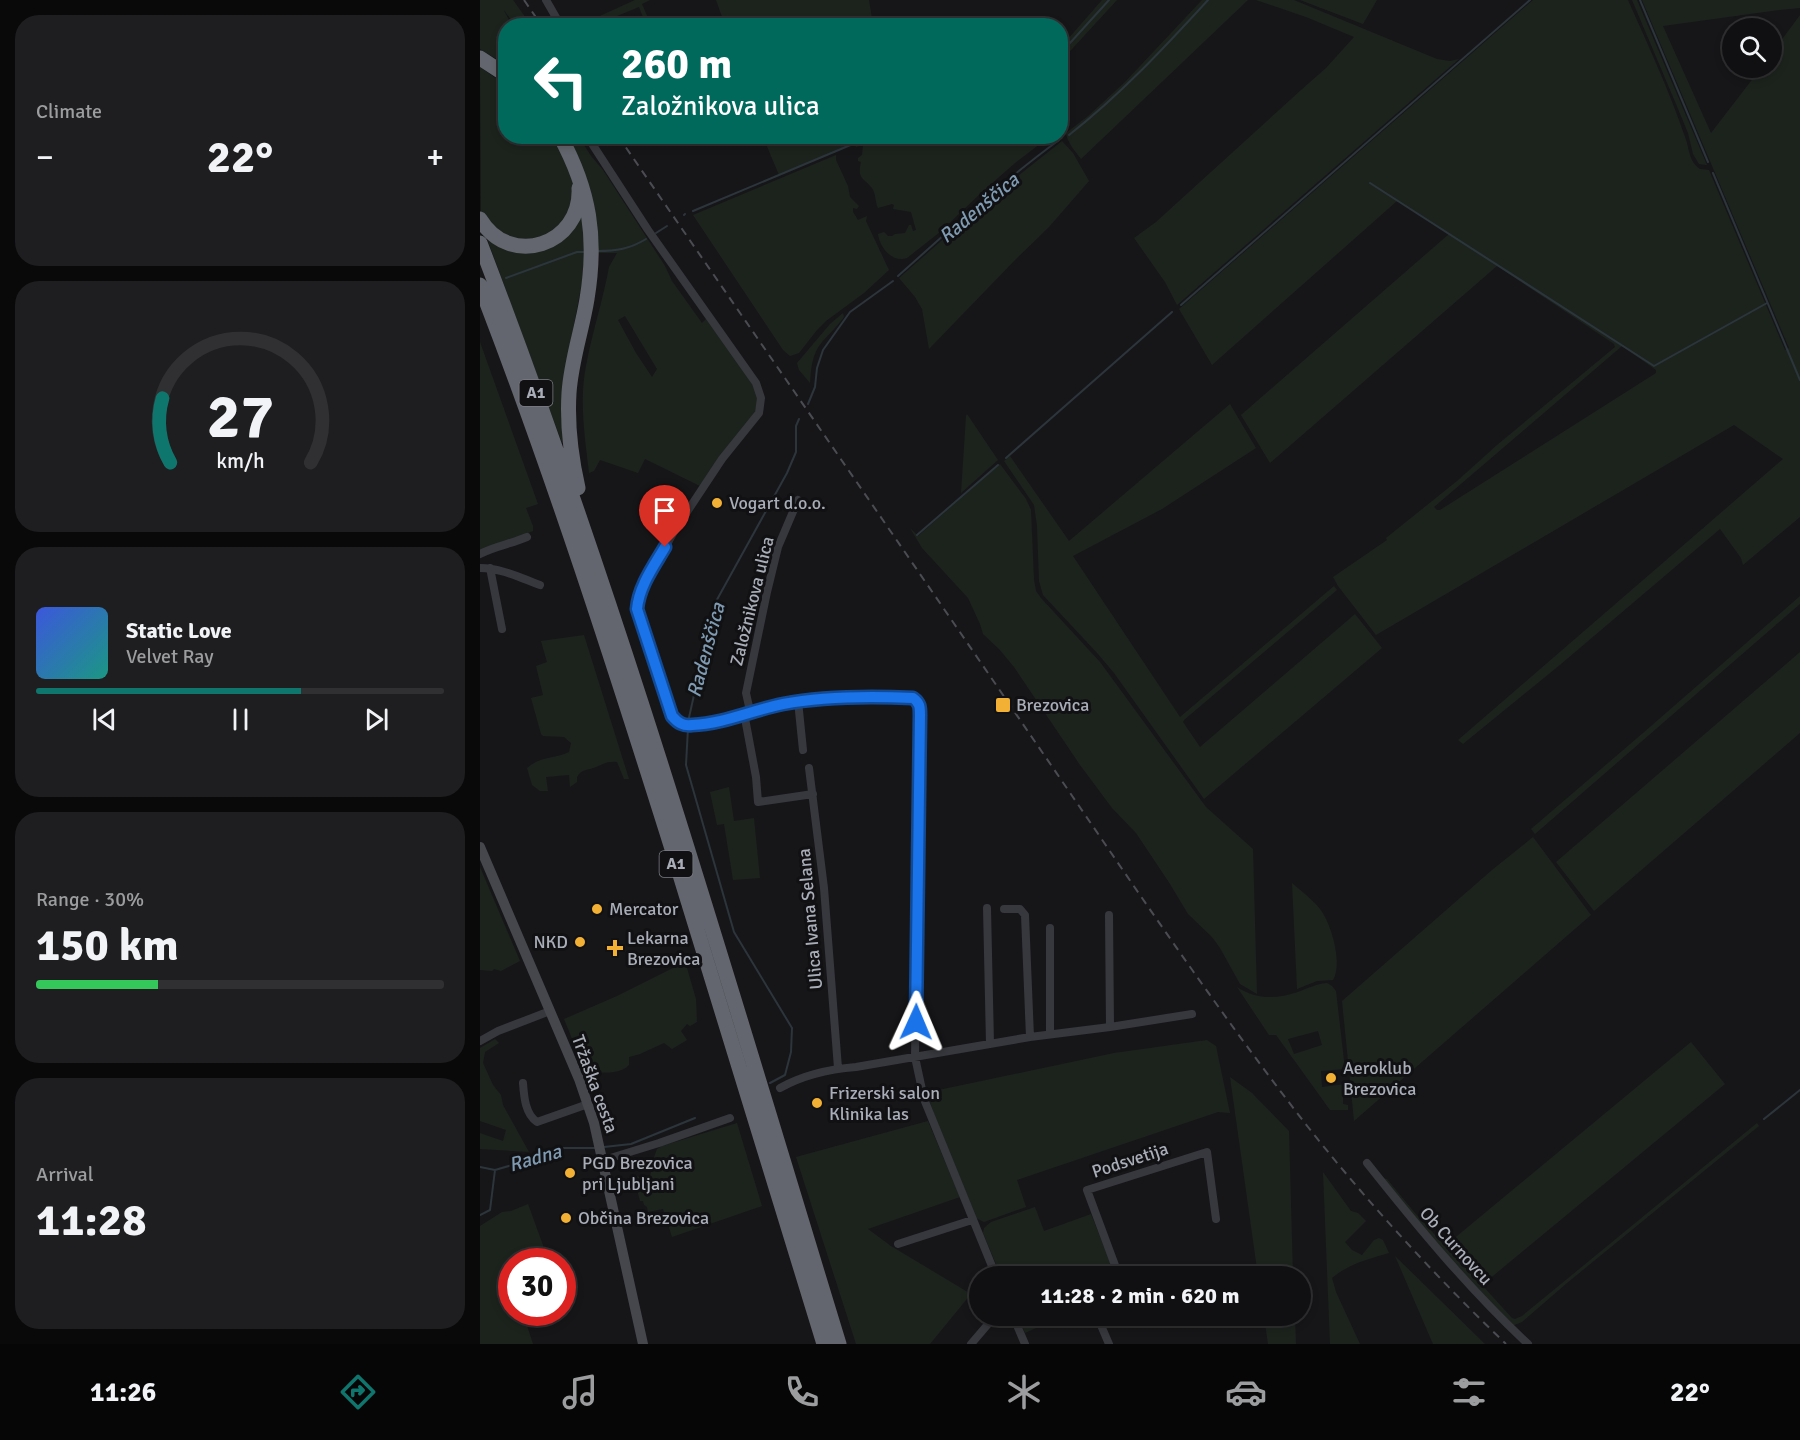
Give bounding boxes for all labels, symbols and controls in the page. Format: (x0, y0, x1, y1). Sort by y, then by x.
map controls (1722, 18, 1782, 78)
button: search (1722, 18, 1782, 78)
text: 260 m (621, 39, 732, 90)
icon: left (522, 42, 600, 120)
text: Založnikova ulica (621, 90, 820, 123)
text: Climate (36, 99, 102, 124)
text: 22° (207, 130, 273, 185)
text: − (36, 137, 54, 178)
text: + (426, 137, 444, 178)
water label: Radenščica (934, 167, 1025, 249)
text: 27 (206, 378, 274, 455)
road number: A1 (520, 380, 552, 406)
text: km/h (216, 449, 264, 475)
pin (639, 485, 690, 547)
place label: Vogart d.o.o. (729, 492, 826, 514)
icon: arrive (648, 494, 681, 527)
marker: Vogart d.o.o. (710, 496, 724, 510)
street label: Založnikova ulica (725, 534, 779, 668)
water label: Radenščica (681, 599, 731, 700)
text: Static Love (126, 617, 232, 644)
text: Velvet Ray (126, 644, 214, 669)
place label: Brezovica (1016, 694, 1089, 716)
marker: Brezovica (994, 696, 1012, 714)
icon: previous (88, 703, 121, 736)
icon: pause (224, 703, 257, 736)
icon: next (360, 703, 393, 736)
street label: Ulica Ivana Selana (793, 848, 827, 990)
road number: A1 (660, 851, 692, 877)
text: Range · 30% (36, 887, 144, 912)
place label: Mercator (609, 898, 679, 920)
marker: Mercator (590, 902, 604, 916)
text: 150 km (36, 918, 179, 973)
place label: Lekarna Brezovica (627, 927, 700, 970)
place label: NKD (533, 931, 568, 953)
marker: NKD (573, 935, 587, 949)
marker: Lekarna Brezovica (608, 941, 622, 955)
position arrow (884, 990, 948, 1054)
street label: Tržaška cesta (567, 1032, 623, 1136)
place label: Aeroklub Brezovica (1343, 1057, 1416, 1100)
marker: Aeroklub Brezovica (1324, 1071, 1338, 1085)
place label: Frizerski salon Klinika las (829, 1082, 940, 1125)
marker: Frizerski salon Klinika las (810, 1096, 824, 1110)
street label: Podsvetija (1089, 1137, 1171, 1183)
water label: Radna (506, 1138, 565, 1177)
place label: PGD Brezovica pri Ljubljani (582, 1152, 693, 1195)
text: Arrival (36, 1162, 94, 1187)
marker: PGD Brezovica pri Ljubljani (563, 1166, 577, 1180)
text: 11:28 (36, 1193, 146, 1248)
street label: Ob Curnovcu (1415, 1202, 1497, 1290)
place label: Občina Brezovica (578, 1207, 709, 1229)
marker: Občina Brezovica (559, 1211, 573, 1225)
speed limit sign: 30 (498, 1248, 576, 1326)
text: 11:28 · 2 min · 620 m (1040, 1282, 1240, 1309)
icon: directions (337, 1371, 379, 1413)
icon: music (559, 1371, 601, 1413)
icon: phone (781, 1371, 823, 1413)
icon: climate (1003, 1371, 1045, 1413)
icon: car (1225, 1371, 1267, 1413)
icon: filters (1448, 1371, 1490, 1413)
text: 11:26 (90, 1376, 156, 1409)
text: 22° (1670, 1376, 1710, 1409)

